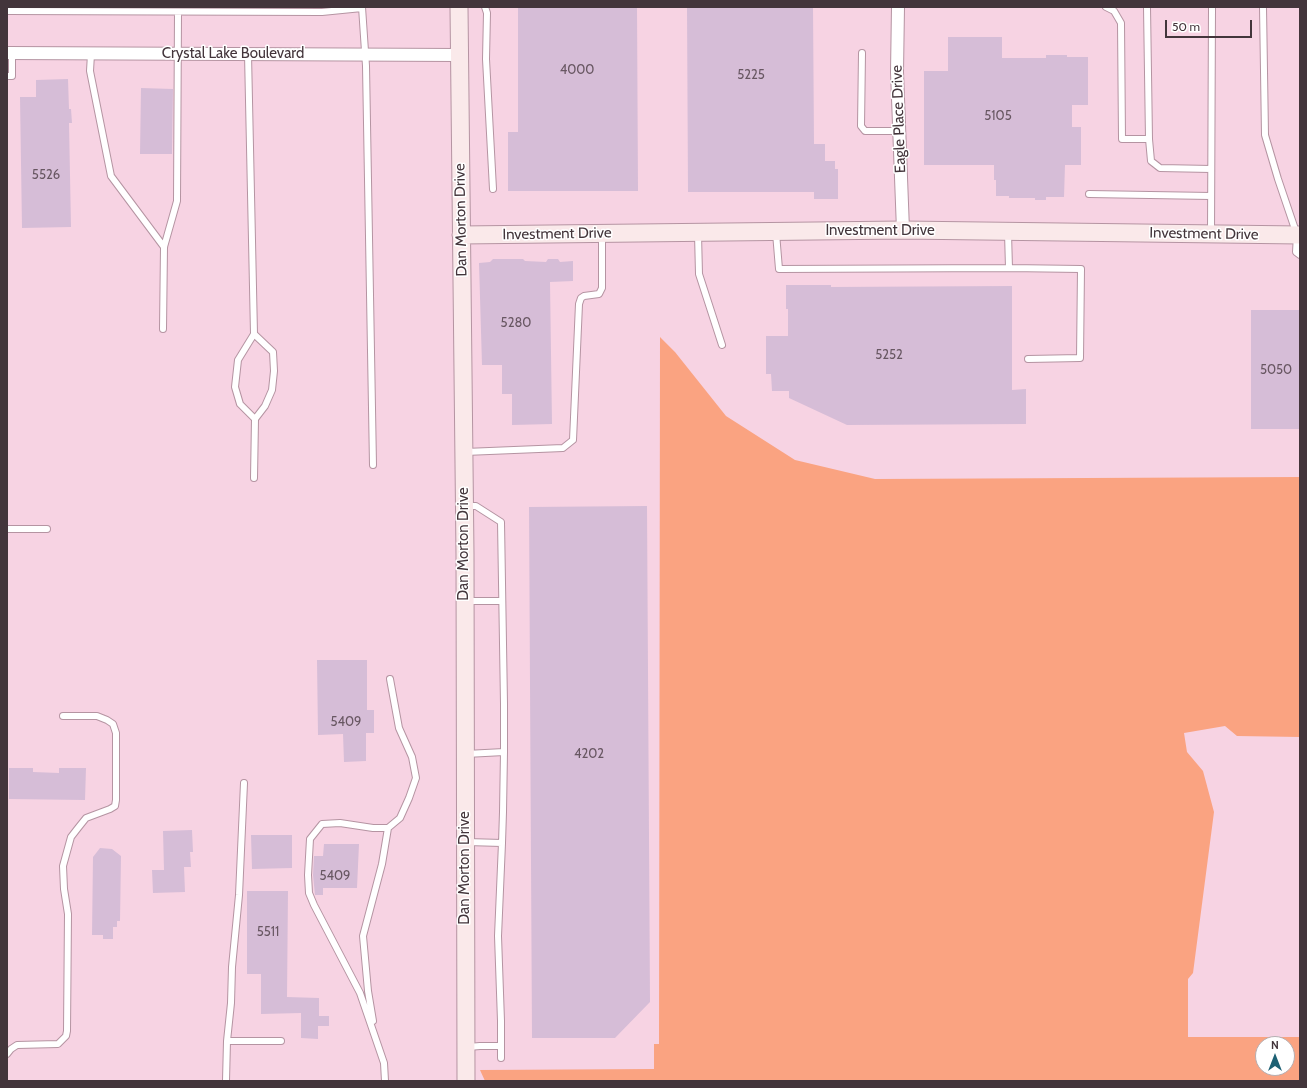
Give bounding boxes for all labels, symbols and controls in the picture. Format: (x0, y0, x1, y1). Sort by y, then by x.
scale bar (1167, 12, 1254, 38)
text: 50 m (1172, 19, 1200, 34)
street label: Crystal Lake Boulevard (162, 45, 304, 63)
house number: 4000 (560, 62, 594, 78)
street label: Eagle Place Drive (888, 65, 910, 173)
house number: 5225 (737, 67, 765, 83)
house number: 5105 (984, 108, 1012, 124)
street label: Dan Morton Drive (451, 163, 471, 277)
house number: 5526 (32, 167, 60, 183)
street label: Investment Drive (825, 222, 935, 240)
street label: Investment Drive (502, 224, 612, 244)
street label: Investment Drive (1149, 224, 1259, 244)
house number: 5280 (501, 315, 531, 331)
house number: 5252 (875, 347, 903, 363)
house number: 5050 (1260, 362, 1292, 378)
street label: Dan Morton Drive (455, 487, 473, 601)
house number: 5409 (330, 714, 362, 730)
house number: 4202 (574, 746, 604, 762)
street label: Dan Morton Drive (456, 811, 474, 925)
house number: 5409 (319, 868, 351, 884)
house number: 5511 (257, 924, 279, 940)
north arrow (1255, 1036, 1295, 1076)
text: N (1271, 1038, 1279, 1052)

